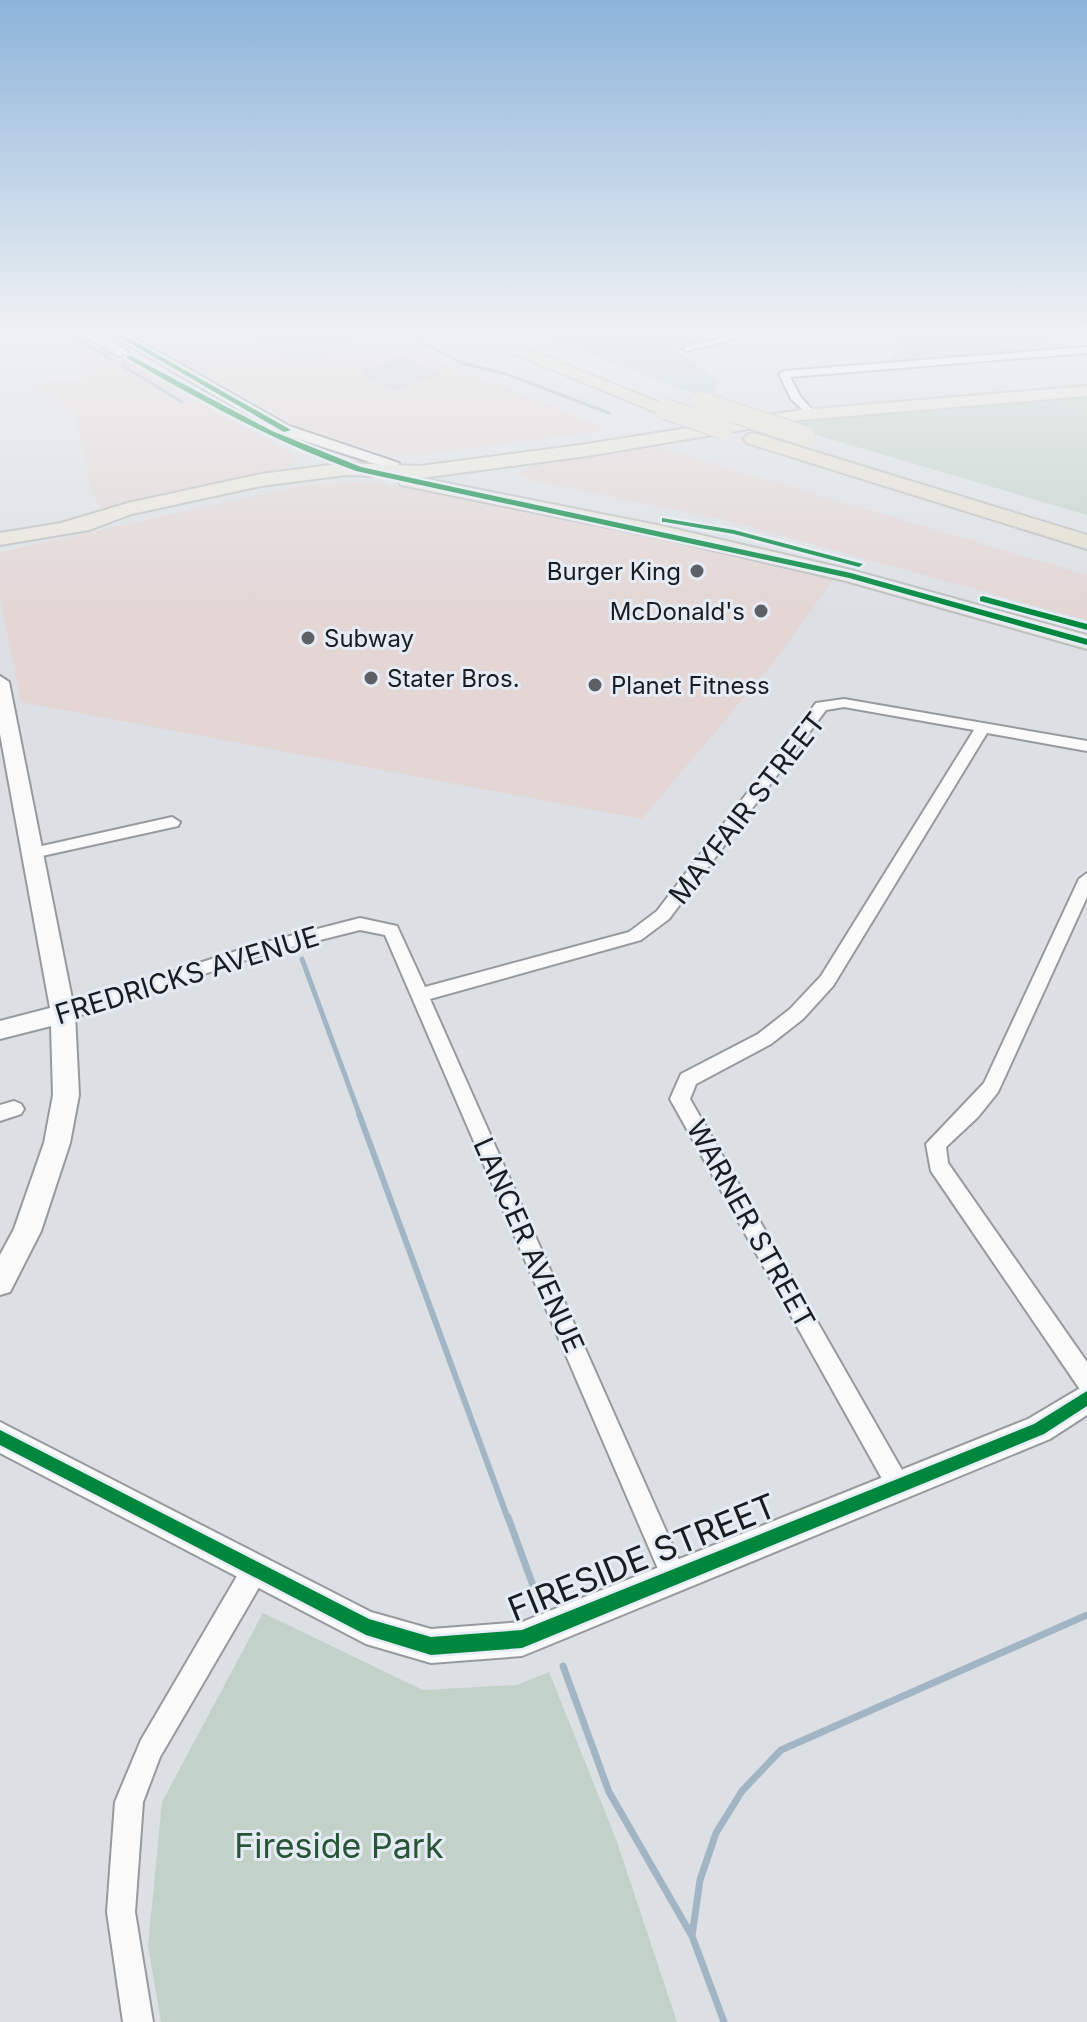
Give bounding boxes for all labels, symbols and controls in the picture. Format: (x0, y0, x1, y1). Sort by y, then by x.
place label: Burger King (547, 557, 681, 586)
marker: Burger King (688, 562, 706, 580)
place label: McDonald's (610, 597, 745, 626)
marker: McDonald's (752, 602, 770, 620)
place label: Subway (324, 624, 414, 653)
marker: Subway (299, 629, 317, 647)
place label: Stater Bros. (387, 664, 520, 693)
marker: Stater Bros. (362, 669, 380, 687)
place label: Planet Fitness (611, 671, 770, 700)
marker: Planet Fitness (586, 676, 604, 694)
street label: MAYFAIR STREET (662, 705, 832, 911)
street label: FREDRICKS AVENUE (51, 919, 323, 1031)
street label: WARNER STREET (680, 1114, 822, 1334)
street label: LANCER AVENUE (466, 1132, 592, 1358)
street label: FIRESIDE STREET (502, 1485, 782, 1629)
park label: Fireside Park (234, 1825, 444, 1866)

